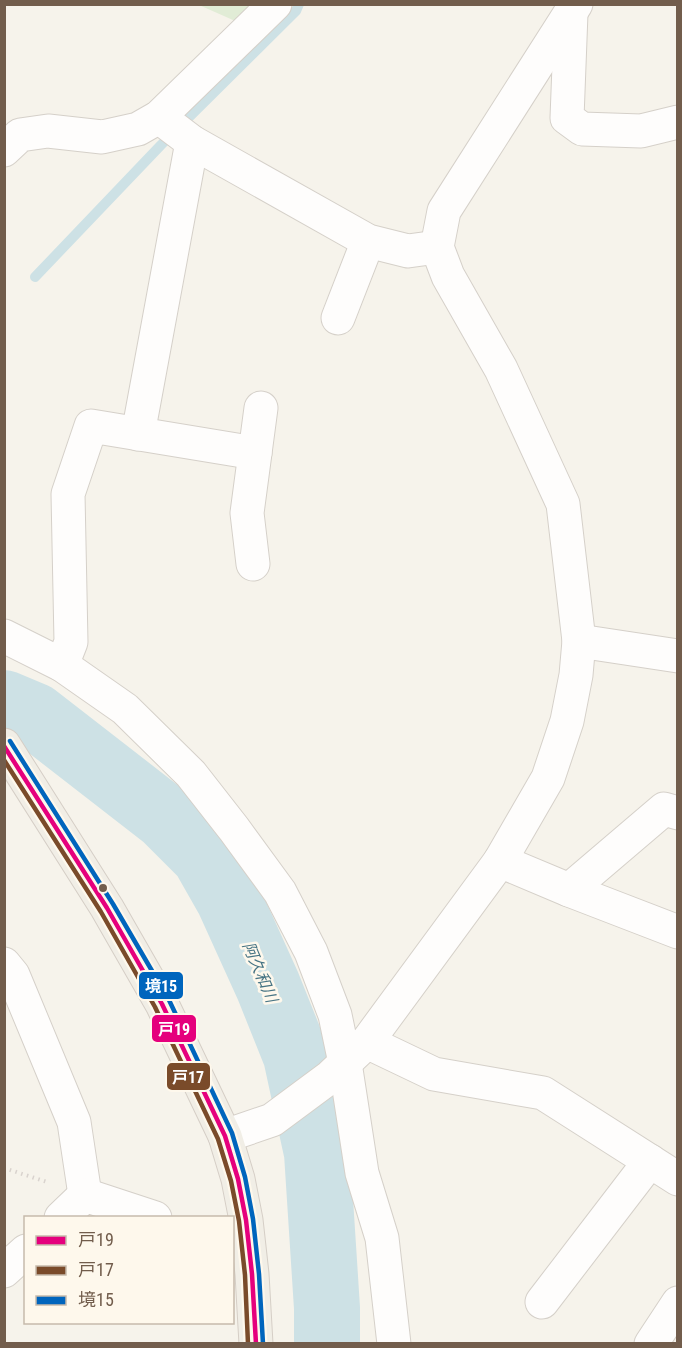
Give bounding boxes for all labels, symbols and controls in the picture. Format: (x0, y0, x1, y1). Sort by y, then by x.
unlabelled marker (97, 882, 109, 894)
water label: 阿久和川 (239, 939, 282, 1007)
line badge: 境15 (138, 971, 184, 1000)
text: 境15 (145, 977, 177, 996)
line badge: 戸19 (151, 1014, 197, 1043)
text: 戸19 (158, 1020, 190, 1039)
line badge: 戸17 (166, 1062, 211, 1091)
text: 戸17 (172, 1068, 204, 1087)
legend (24, 1216, 234, 1324)
text: 戸19 (78, 1229, 114, 1250)
text: 戸17 (78, 1259, 114, 1280)
text: 境15 (78, 1289, 114, 1310)

